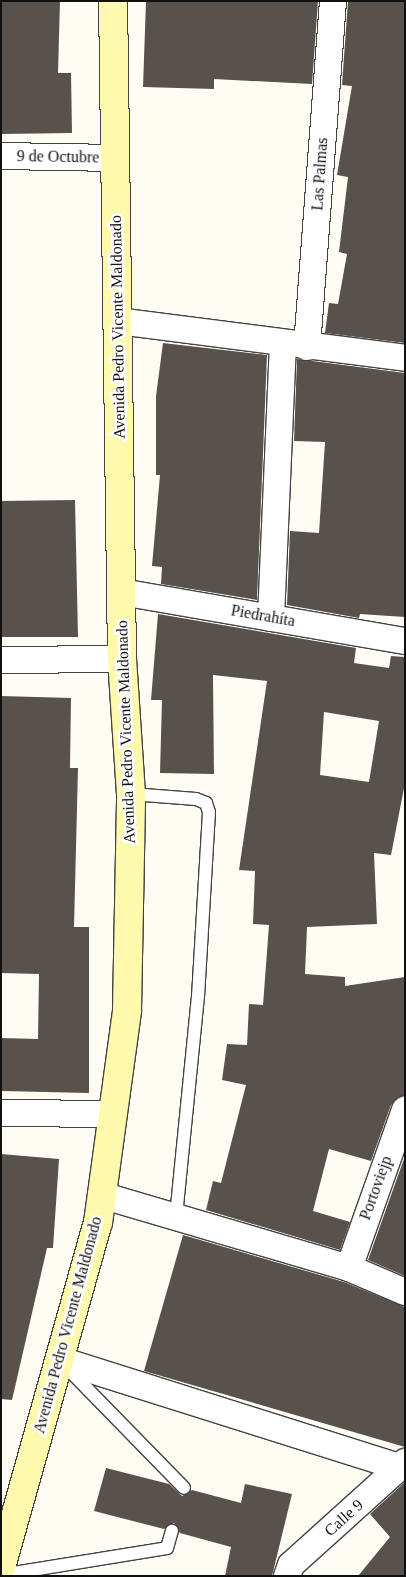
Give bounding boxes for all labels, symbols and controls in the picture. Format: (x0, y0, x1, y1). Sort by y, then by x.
street label: Las Palmas (308, 137, 332, 211)
street label: 9 de Octubre (17, 147, 99, 167)
street label: Avenida Pedro Vicente Maldonado (106, 215, 130, 439)
street label: Piedrahíta (229, 601, 297, 631)
street label: Avenida Pedro Vicente Maldonado (112, 620, 140, 844)
street label: Portoviejp (356, 1153, 396, 1223)
street label: Avenida Pedro Vicente Maldonado (30, 1214, 106, 1436)
street label: Calle 9 (321, 1496, 367, 1540)

